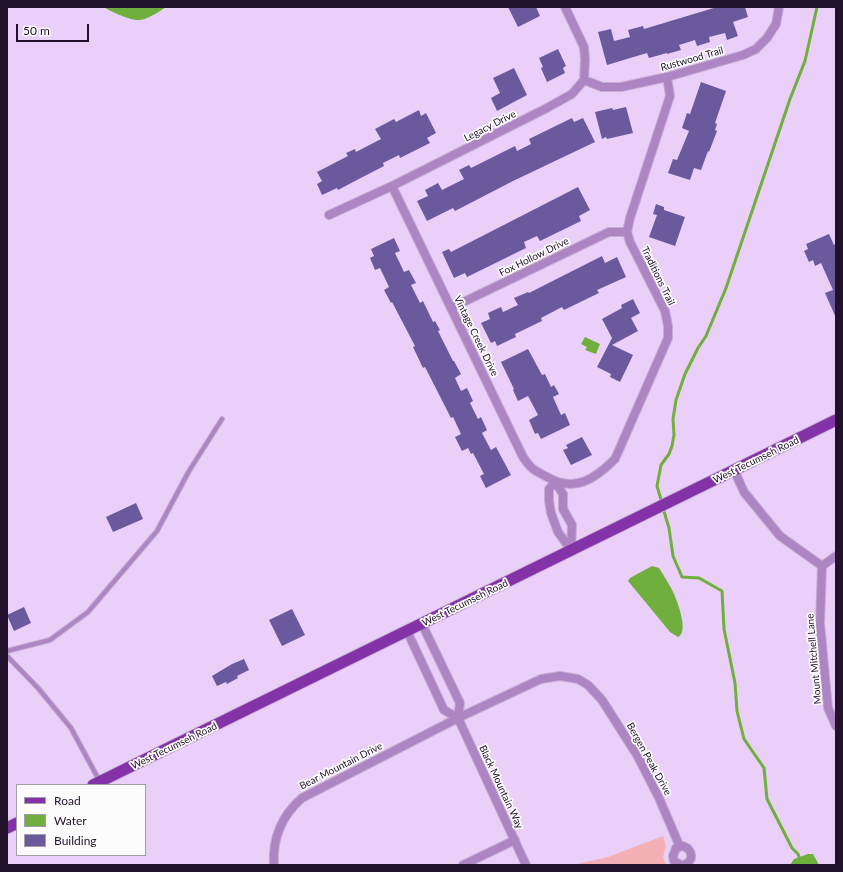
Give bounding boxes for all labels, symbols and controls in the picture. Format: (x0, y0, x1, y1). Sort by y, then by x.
scale bar (18, 16, 91, 42)
text: 50 m (23, 23, 50, 38)
street label: Rustwood Trail (659, 44, 725, 74)
street label: Legacy Drive (462, 108, 518, 144)
street label: Fox Hollow Drive (497, 235, 571, 279)
street label: Traditions Trail (639, 245, 677, 307)
street label: Vintage Creek Drive (451, 294, 501, 378)
street label: West Tecumseh Road (711, 434, 801, 486)
street label: West Tecumseh Road (420, 577, 510, 629)
street label: Mount Mitchell Lane (804, 613, 824, 705)
street label: West Tecumseh Road (129, 720, 219, 772)
street label: Bergen Peak Drive (624, 721, 674, 797)
street label: Bear Mountain Drive (297, 740, 385, 792)
street label: Black Mountain Way (476, 743, 526, 831)
legend (16, 784, 146, 856)
text: Road (54, 793, 81, 808)
text: Water (54, 813, 87, 828)
text: Building (54, 833, 97, 848)

